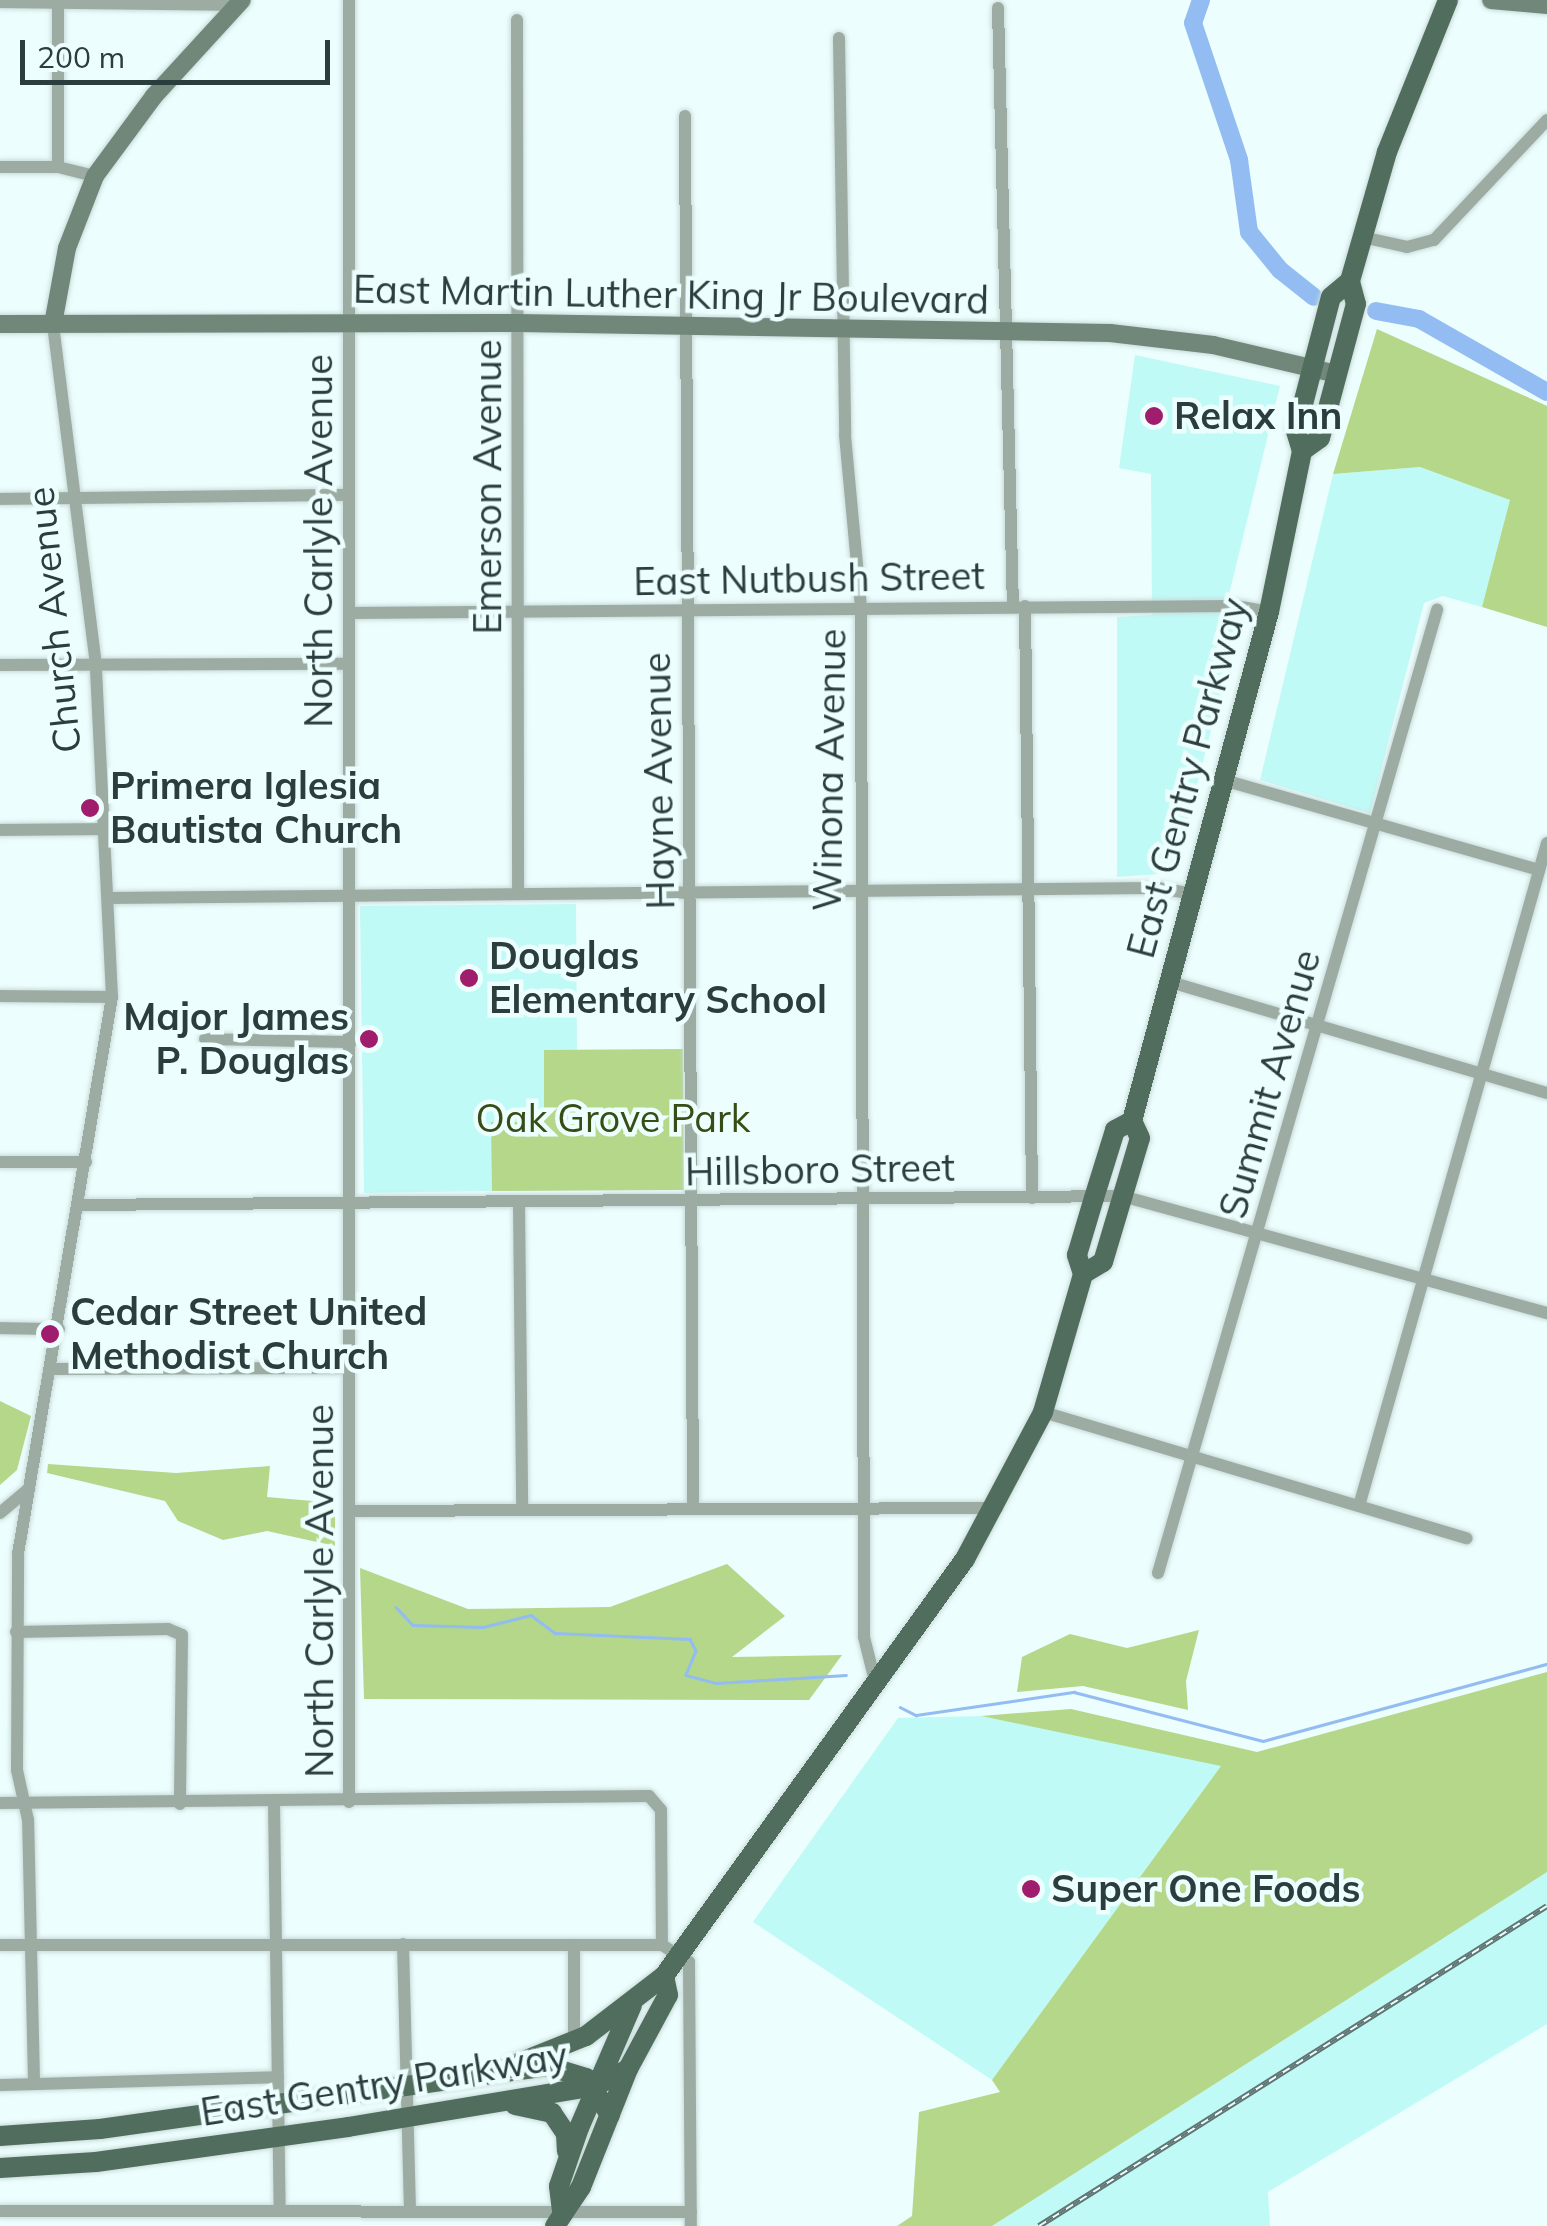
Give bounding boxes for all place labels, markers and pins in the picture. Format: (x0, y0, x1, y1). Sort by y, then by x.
place label: Relax Inn (1174, 393, 1342, 439)
marker: Relax Inn (1143, 405, 1165, 427)
place label: Primera Iglesia Bautista Church (110, 763, 402, 852)
marker: Primera Iglesia Bautista Church (79, 797, 101, 819)
place label: Douglas Elementary School (489, 933, 827, 1022)
marker: Douglas Elementary School (458, 967, 480, 989)
place label: Major James P. Douglas (123, 994, 349, 1084)
marker: Major James P. Douglas (358, 1028, 380, 1050)
place label: Cedar Street United Methodist Church (70, 1289, 427, 1378)
marker: Cedar Street United Methodist Church (39, 1323, 61, 1345)
place label: Super One Foods (1051, 1866, 1361, 1912)
marker: Super One Foods (1020, 1878, 1042, 1900)

